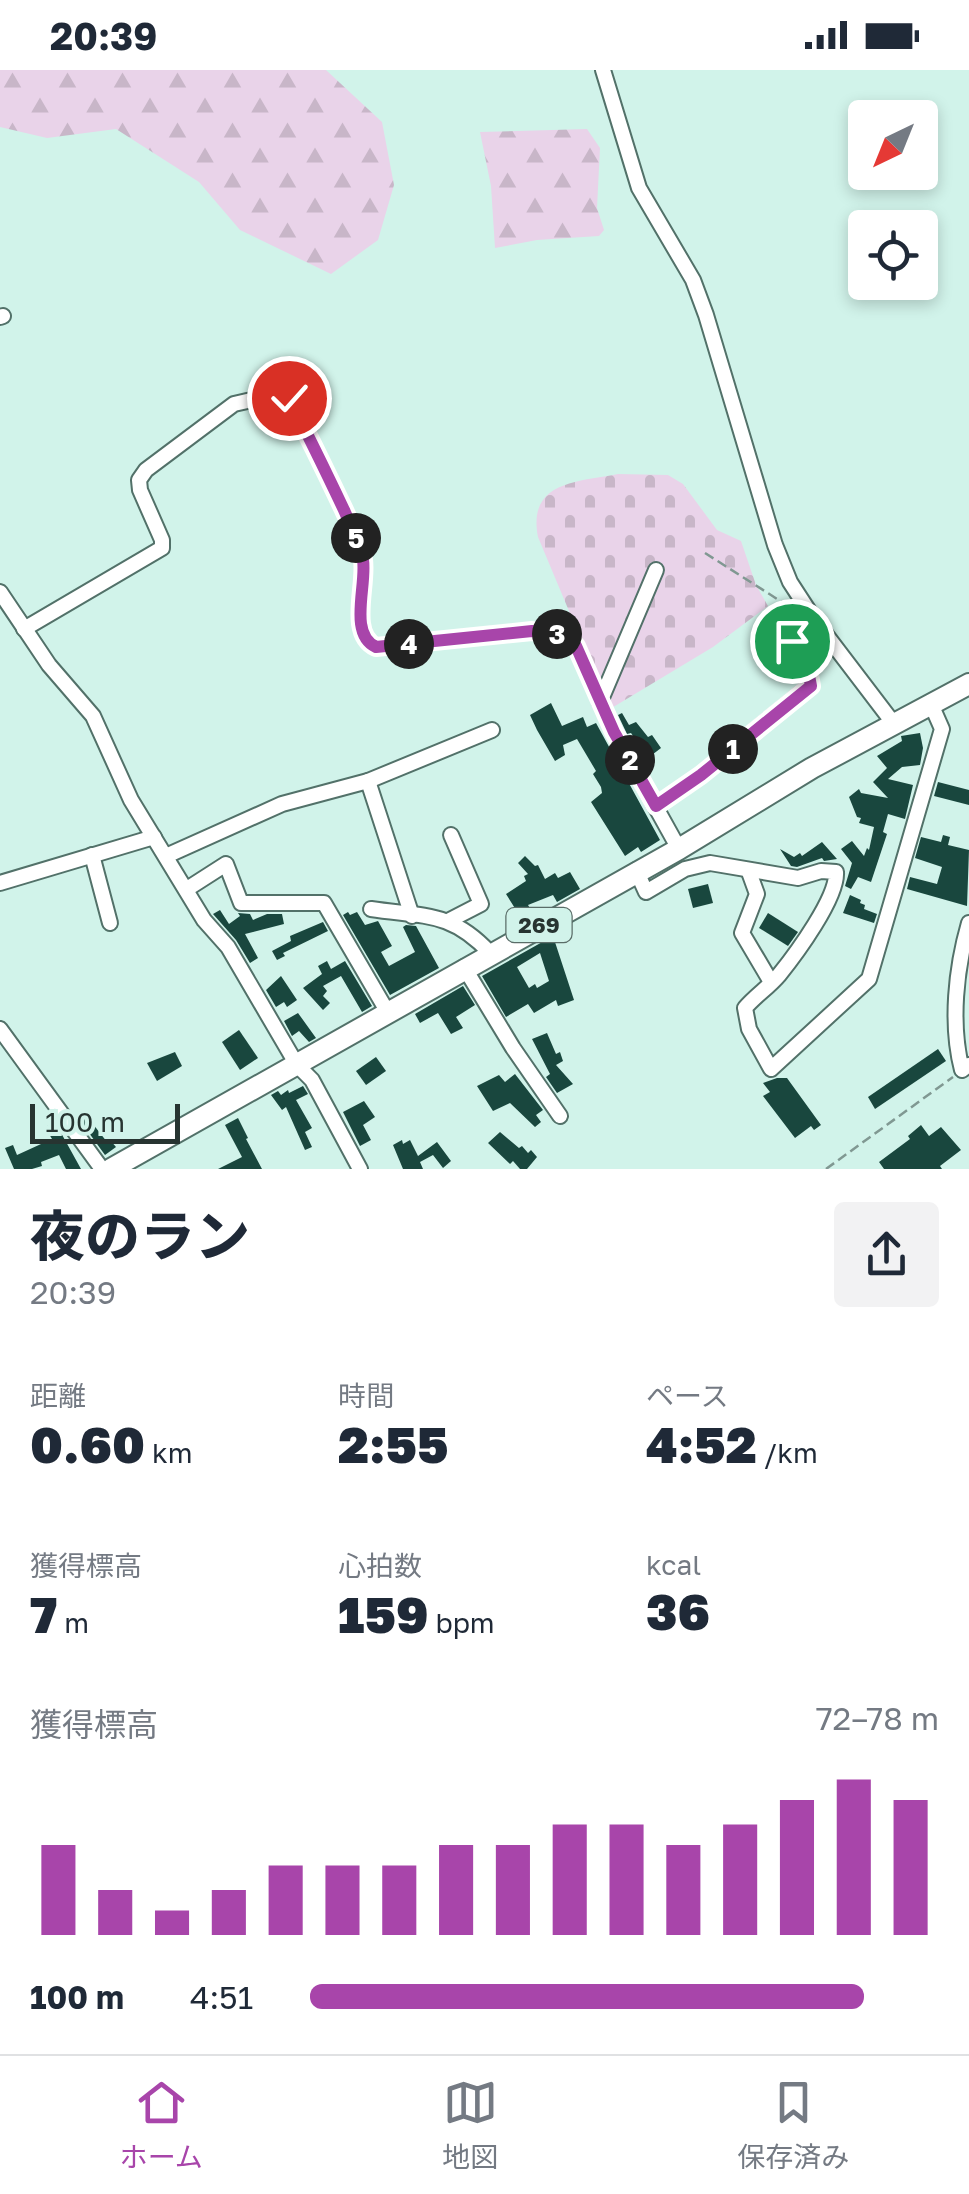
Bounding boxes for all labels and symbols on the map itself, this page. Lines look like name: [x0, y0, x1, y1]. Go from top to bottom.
north arrow: [848, 100, 938, 190]
pin: [247, 356, 332, 441]
pin: 5: [331, 513, 381, 563]
pin: [750, 599, 835, 684]
pin: 3: [532, 609, 582, 659]
pin: 4: [384, 619, 434, 669]
pin: 1: [708, 724, 758, 774]
pin: 2: [605, 735, 655, 785]
road number: 269: [506, 908, 572, 942]
scale bar: [30, 1099, 180, 1144]

